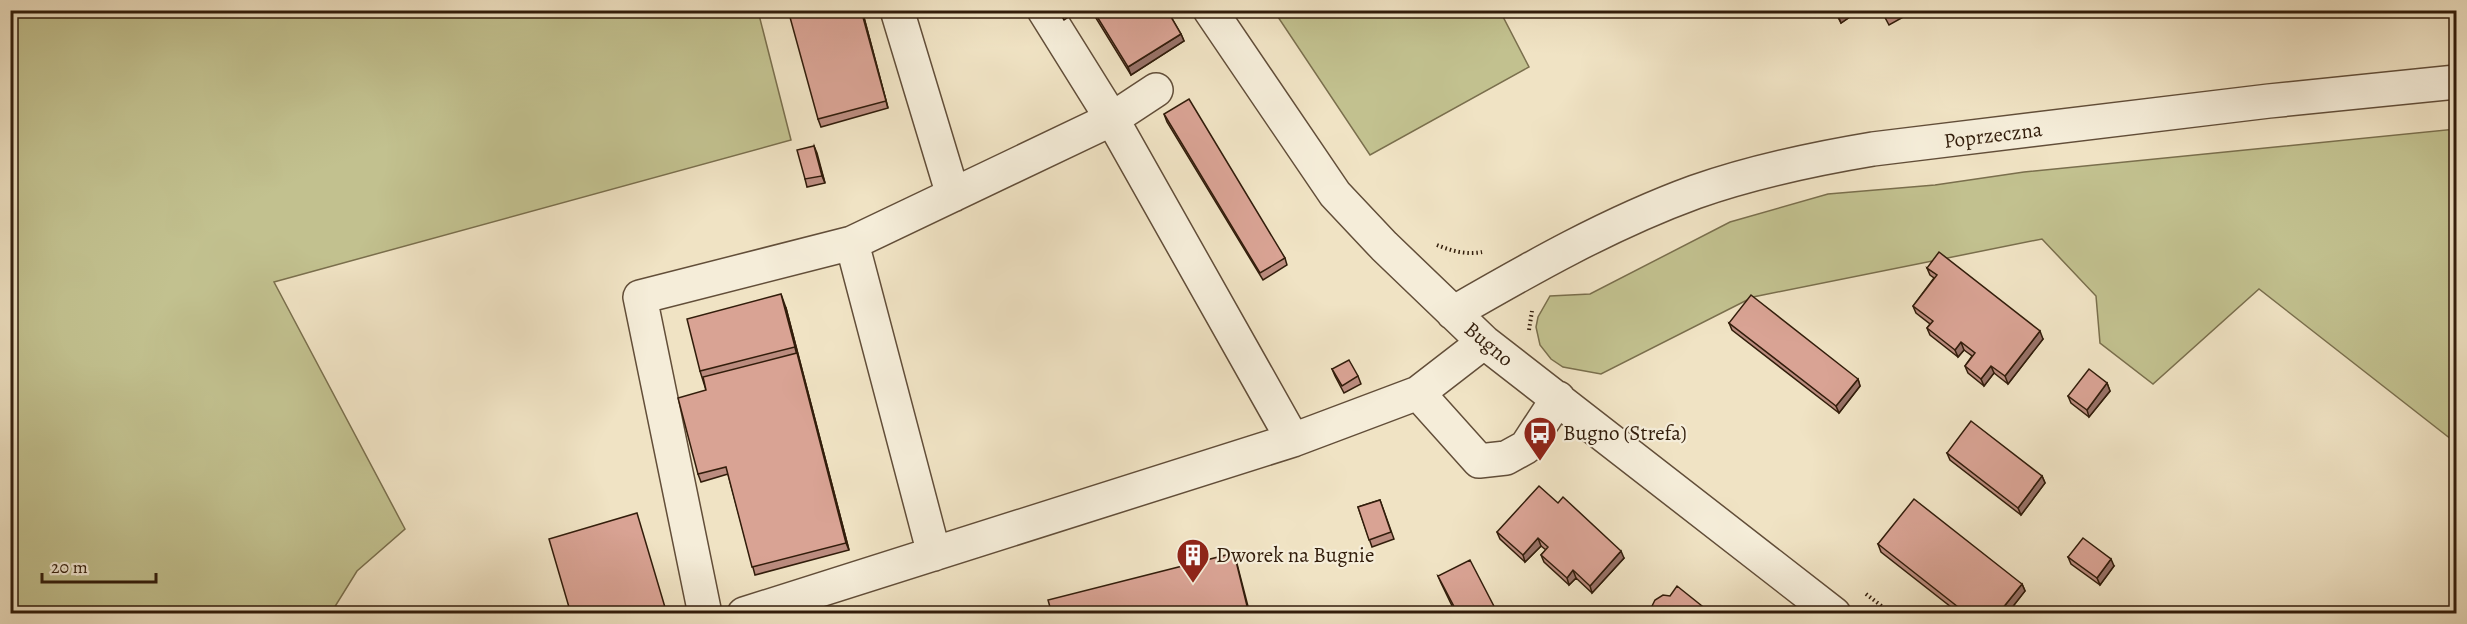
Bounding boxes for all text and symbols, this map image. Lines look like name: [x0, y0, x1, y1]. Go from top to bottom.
street label: Poprzeczna: [1942, 115, 2044, 155]
street label: Bugno: [1458, 315, 1520, 373]
bus stop icon: Bugno (Strefa): [1522, 415, 1558, 462]
place label: Bugno (Strefa): [1563, 419, 1687, 447]
building icon: Dworek na Bugnie: [1175, 537, 1211, 584]
place label: Dworek na Bugnie: [1216, 541, 1374, 569]
scale bar: [42, 546, 156, 584]
text: 20 m: [51, 555, 88, 579]

